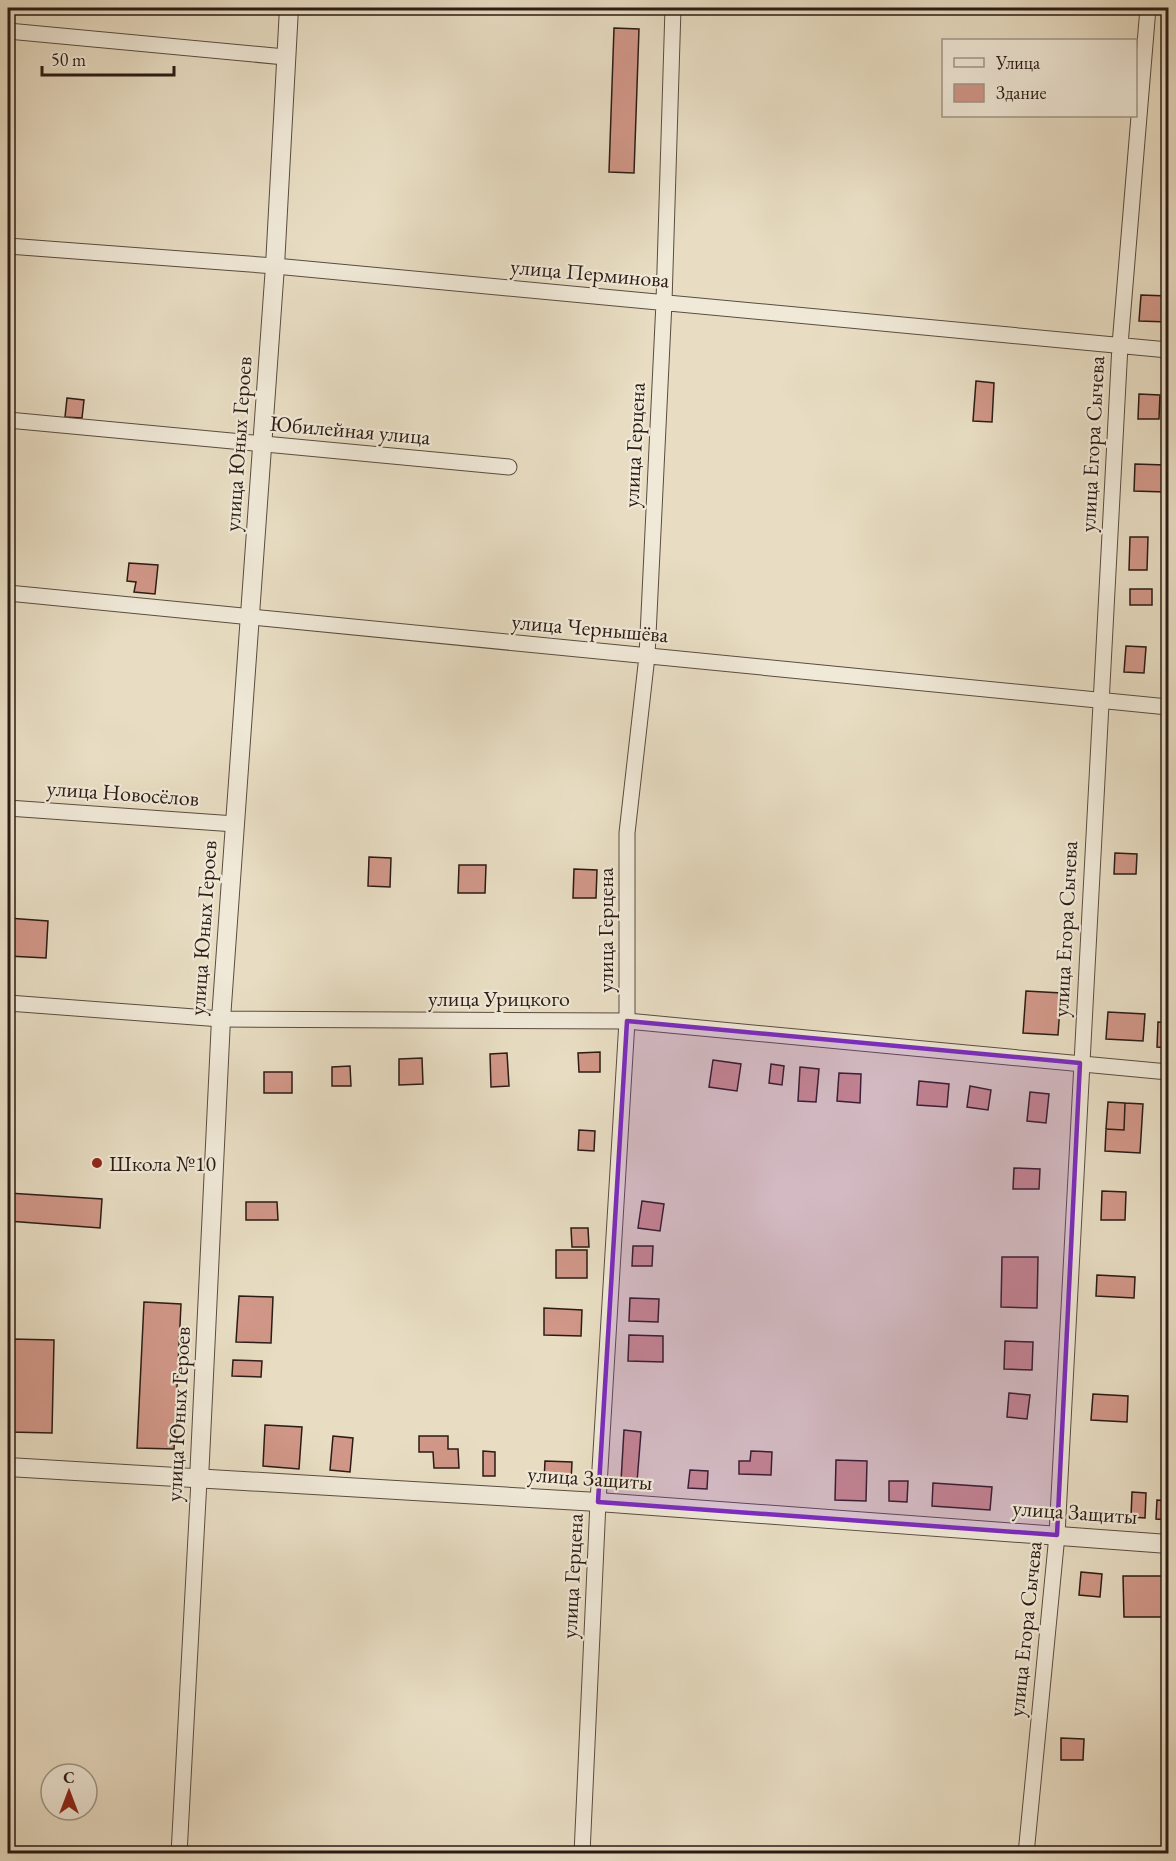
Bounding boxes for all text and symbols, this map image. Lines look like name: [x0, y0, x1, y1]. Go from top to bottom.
scale bar: [42, 39, 174, 77]
legend: [942, 39, 1137, 117]
text: 50 m: [51, 48, 86, 71]
text: Улица: [995, 51, 1041, 74]
text: Здание: [996, 81, 1046, 104]
street label: улица Перминова: [509, 252, 671, 294]
street label: улица Егора Сычева: [1073, 355, 1111, 533]
street label: улица Юных Героев: [217, 356, 259, 532]
street label: улица Герцена: [616, 381, 652, 508]
street label: Юбилейная улица: [268, 409, 432, 451]
street label: улица Чернышёва: [510, 607, 670, 649]
street label: улица Новосёлов: [46, 773, 200, 813]
street label: улица Юных Героев: [182, 840, 224, 1016]
street label: улица Егора Сычева: [1046, 840, 1084, 1018]
street label: улица Герцена: [591, 867, 620, 993]
street label: улица Урицкого: [428, 984, 570, 1013]
place label: Школа №10: [109, 1149, 217, 1178]
marker: Школа №10: [90, 1156, 104, 1170]
street label: улица Юных Героев: [159, 1326, 197, 1502]
street label: улица Защиты: [527, 1459, 653, 1497]
street label: улица Защиты: [1012, 1493, 1138, 1531]
street label: улица Герцена: [554, 1512, 590, 1639]
street label: улица Егора Сычева: [1001, 1539, 1049, 1718]
north arrow: [39, 1762, 99, 1822]
text: С: [63, 1767, 75, 1788]

